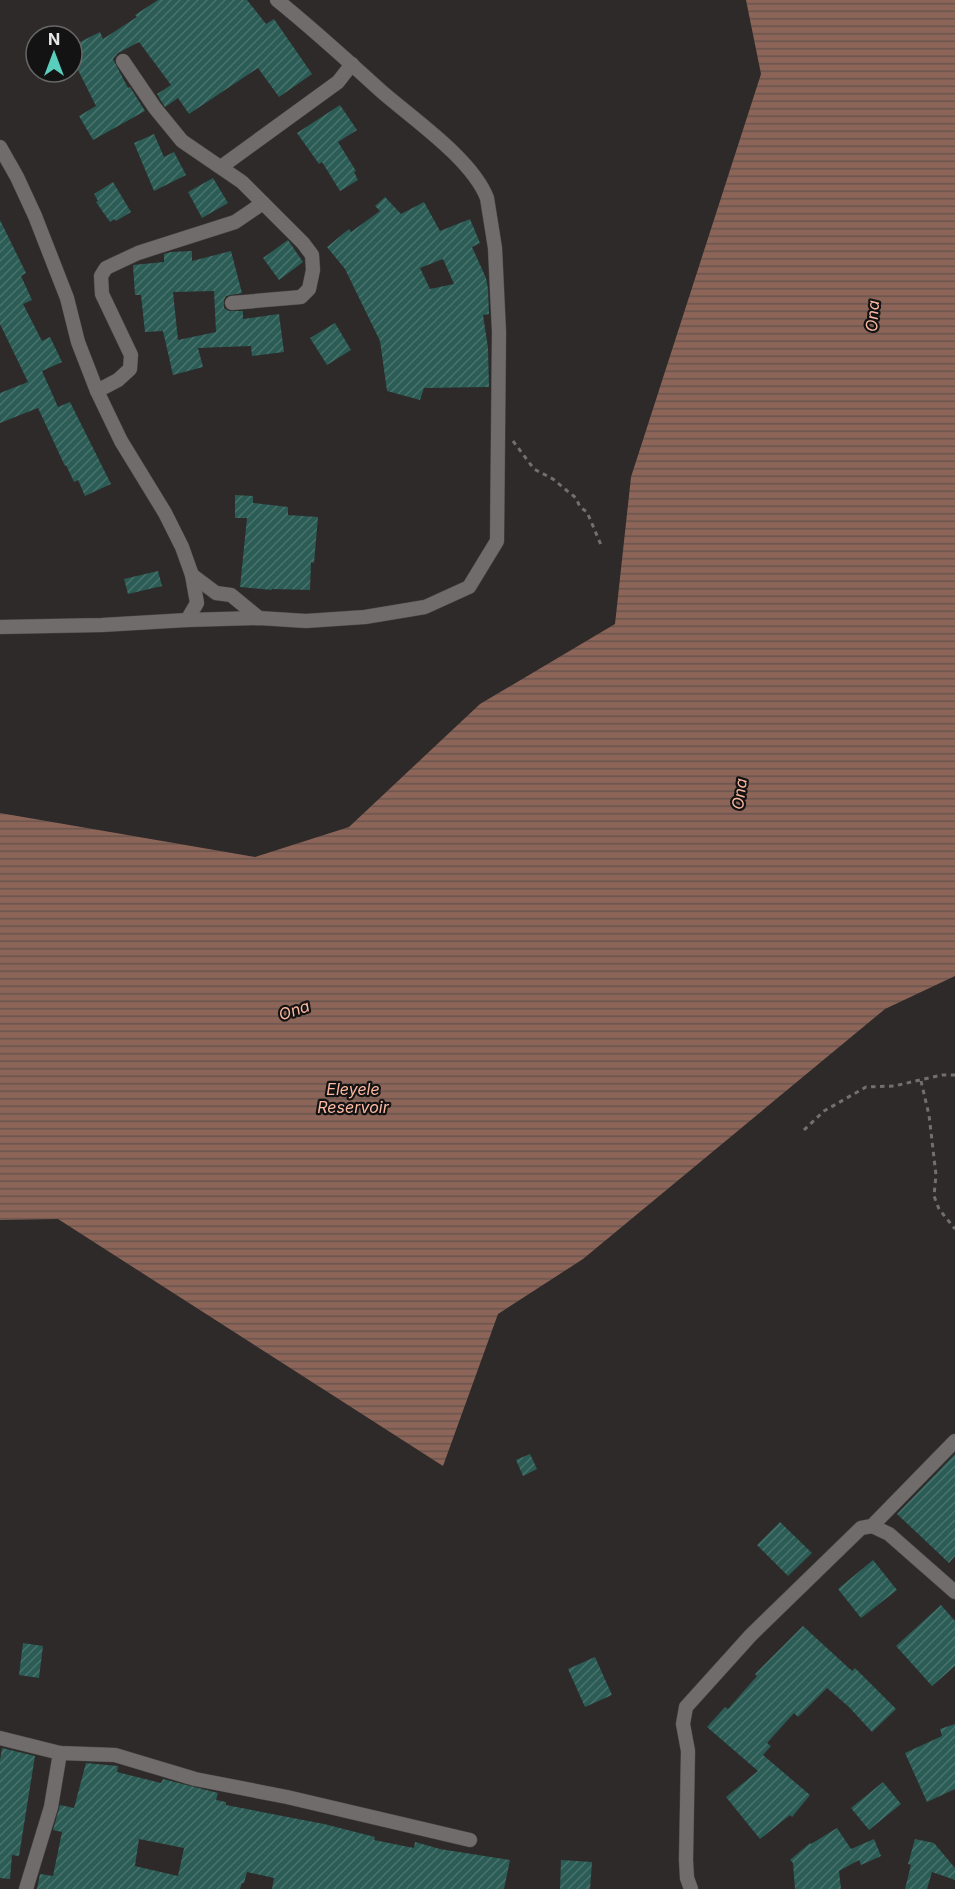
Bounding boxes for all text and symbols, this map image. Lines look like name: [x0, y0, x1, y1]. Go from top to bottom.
north arrow: [24, 24, 84, 84]
text: N: [48, 29, 60, 49]
water label: Ona: [861, 299, 883, 332]
water label: Ona: [727, 777, 751, 811]
water label: Ona: [276, 995, 312, 1025]
water label: Eleyele Reservoir: [317, 1079, 390, 1117]

